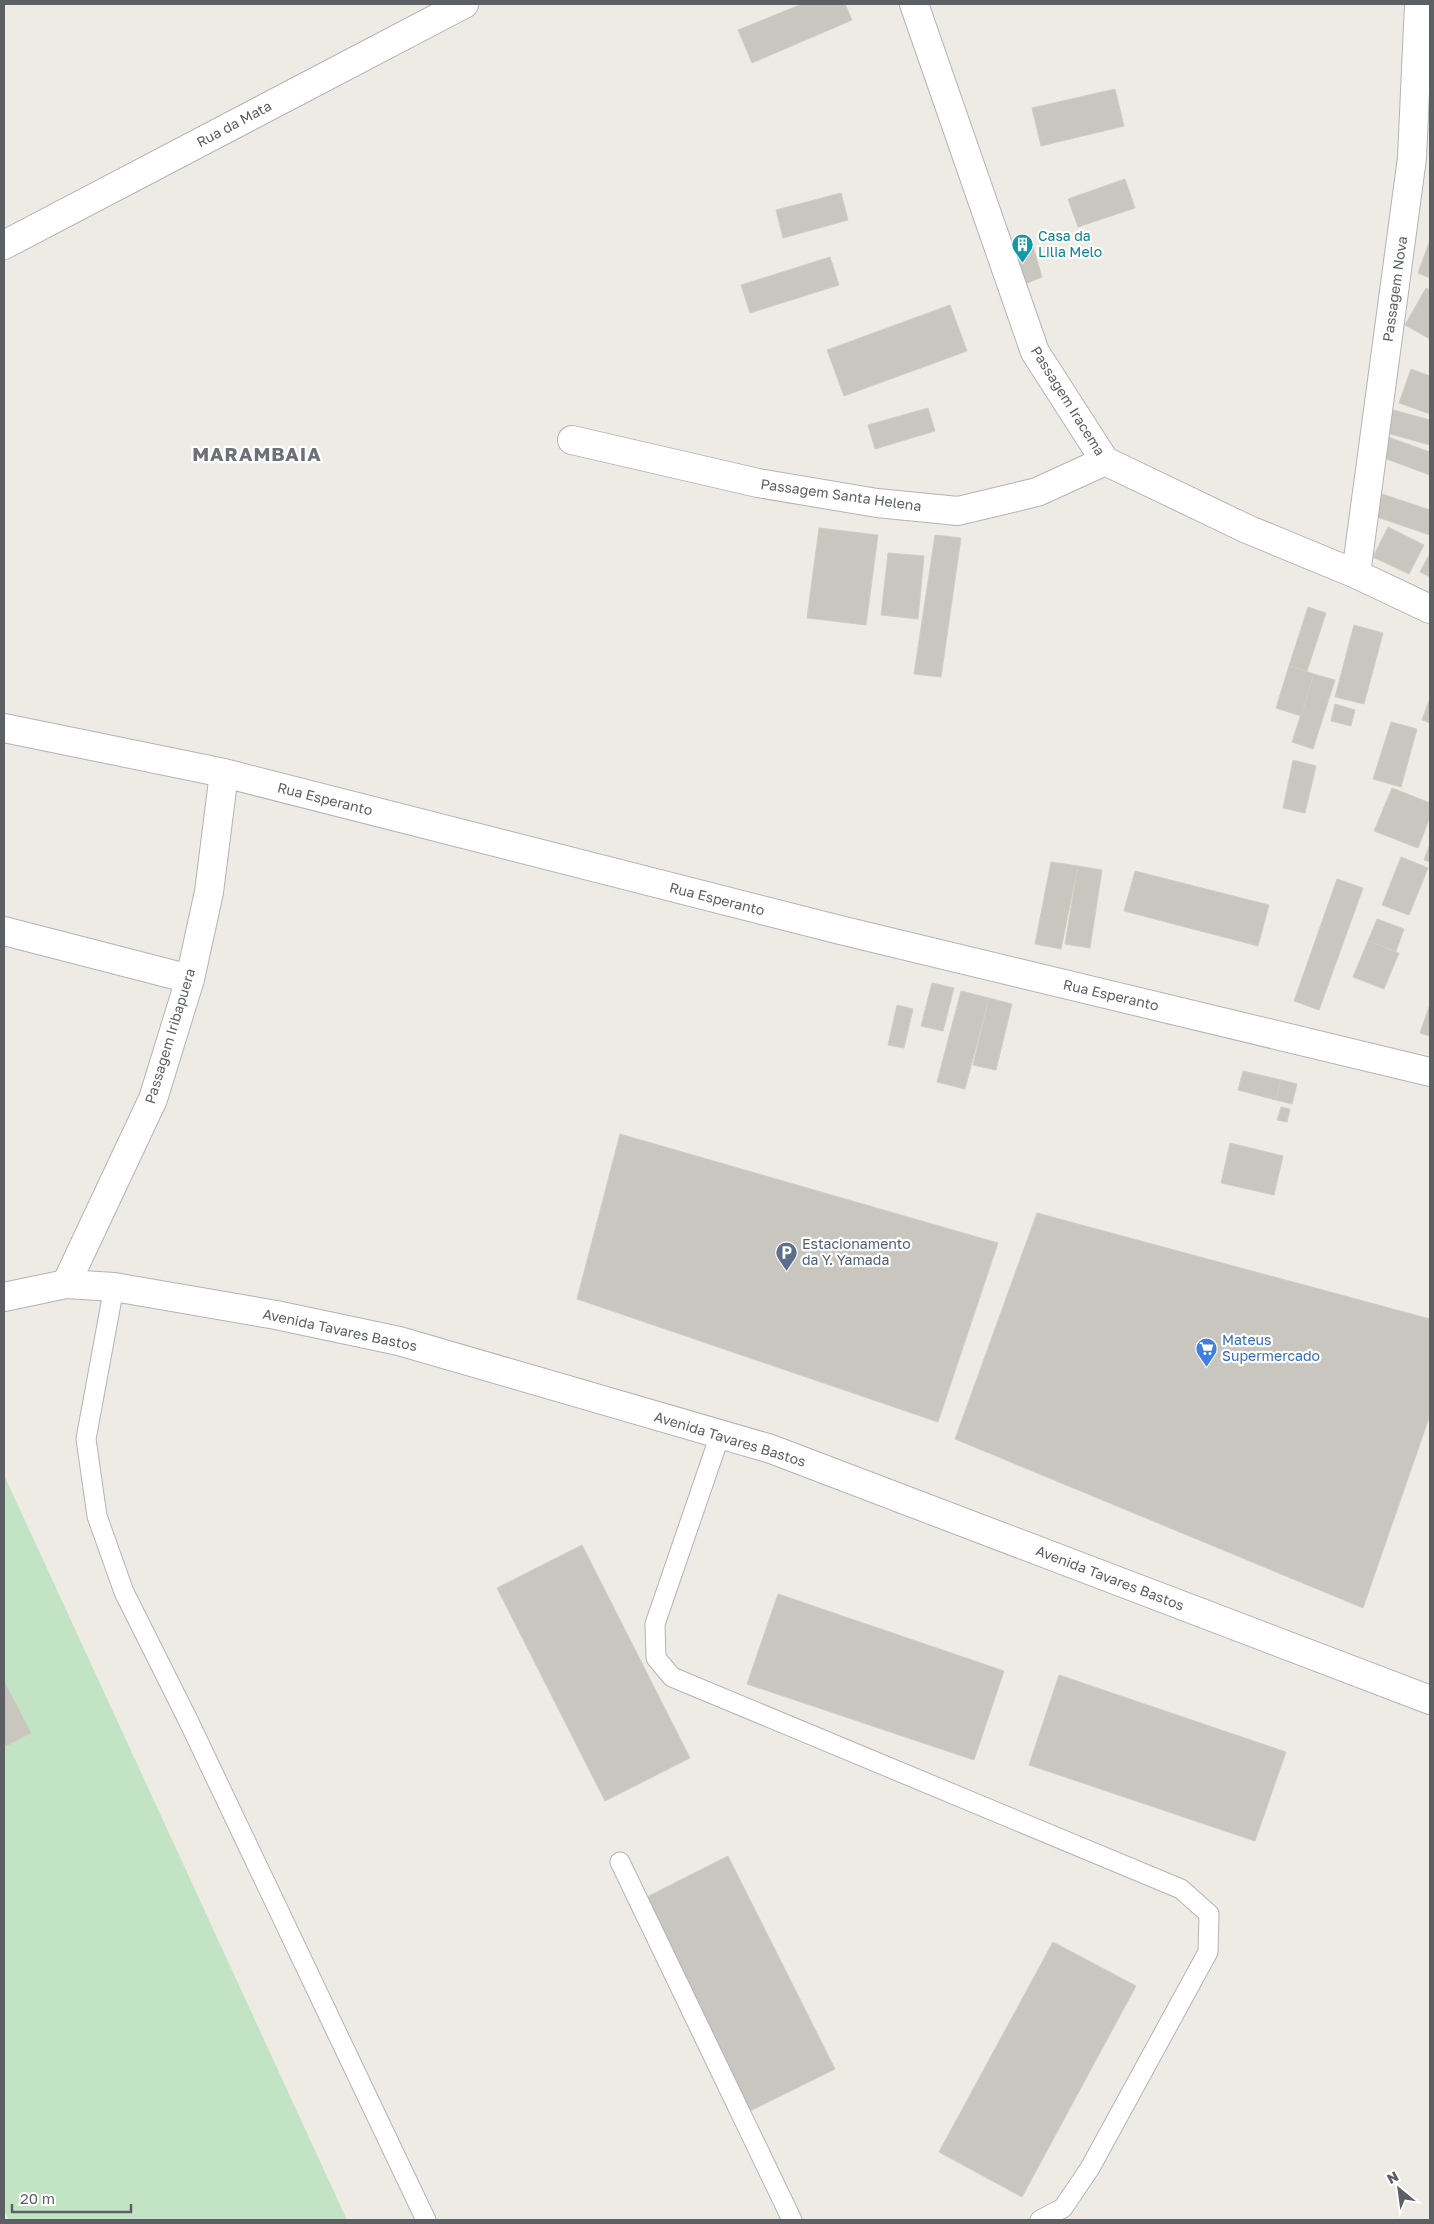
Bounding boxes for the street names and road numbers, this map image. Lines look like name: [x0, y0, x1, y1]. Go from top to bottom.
street label: Rua da Mata: [193, 97, 274, 150]
street label: Passagem Nova: [1379, 235, 1410, 343]
street label: Passagem Iracema: [1028, 343, 1109, 459]
street label: Passagem Santa Helena: [759, 475, 923, 514]
street label: Rua Esperanto: [276, 778, 374, 819]
street label: Rua Esperanto: [668, 878, 766, 919]
street label: Passagem Iribapuera: [141, 966, 198, 1106]
street label: Rua Esperanto: [1062, 975, 1161, 1014]
street label: Avenida Tavares Bastos: [261, 1305, 419, 1354]
street label: Avenida Tavares Bastos: [652, 1407, 808, 1470]
street label: Avenida Tavares Bastos: [1034, 1541, 1187, 1614]

